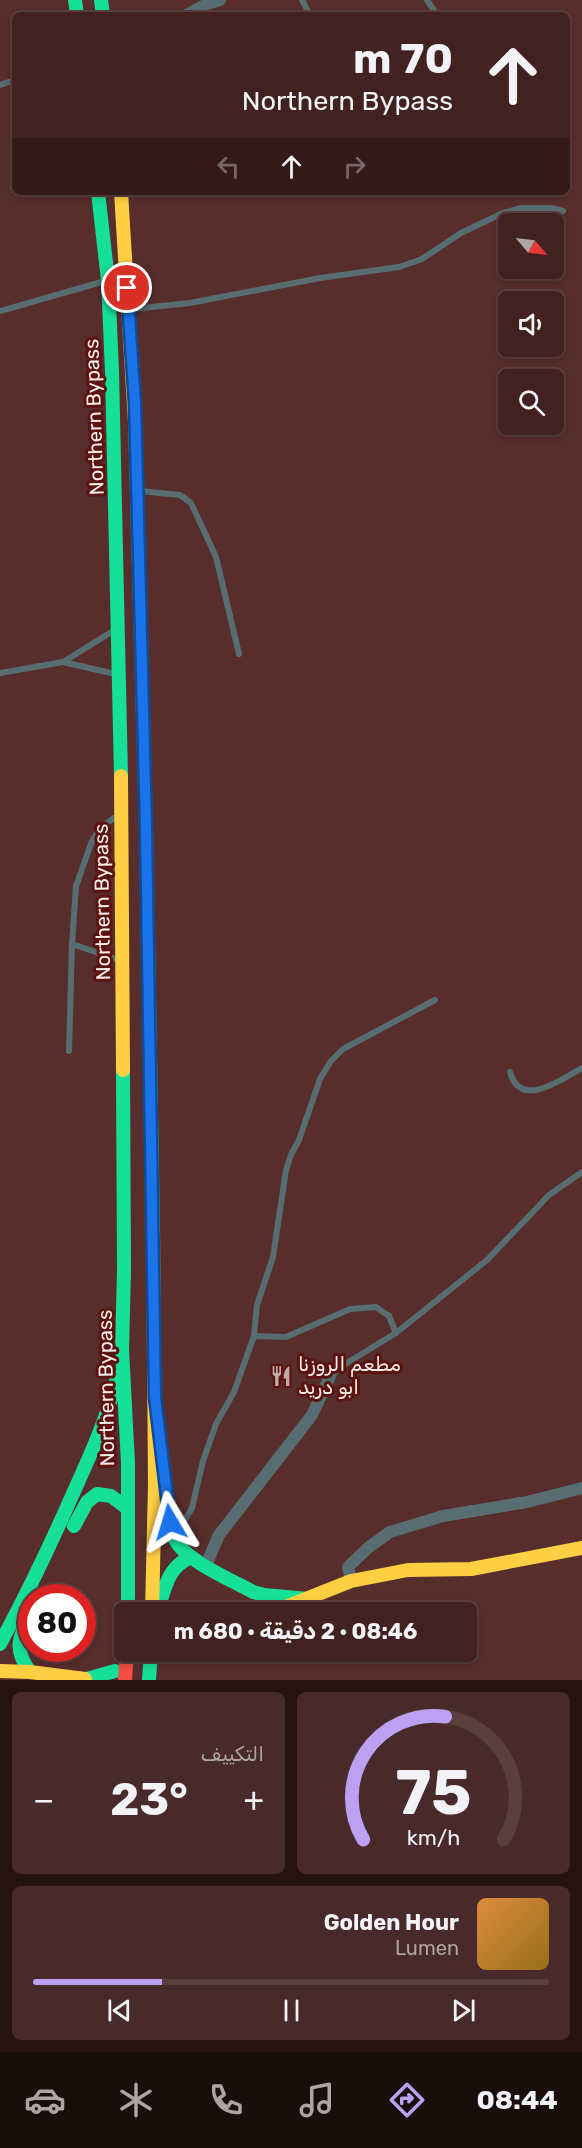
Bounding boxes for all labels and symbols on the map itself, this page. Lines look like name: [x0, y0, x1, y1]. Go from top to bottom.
north arrow: [498, 213, 564, 279]
pin: [101, 262, 152, 313]
street label: Northern Bypass: [79, 338, 109, 496]
street label: Northern Bypass: [89, 824, 115, 980]
street label: Northern Bypass: [93, 1310, 119, 1466]
place label: مطعم الروزنا ابو دريد: [298, 1352, 401, 1399]
restaurant icon: مطعم الروزنا ابو دريد: [269, 1364, 293, 1388]
position arrow: [138, 1490, 202, 1554]
speed limit sign: 80: [18, 1584, 96, 1662]

